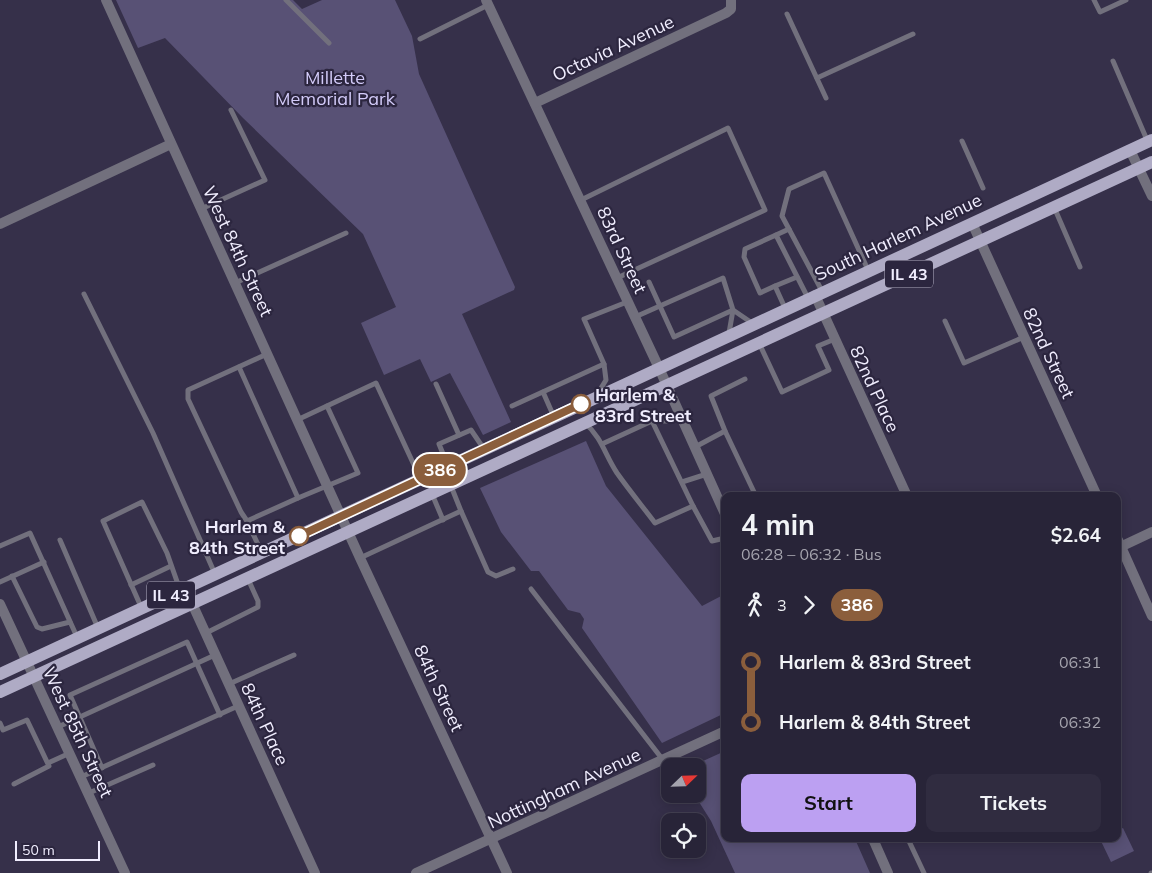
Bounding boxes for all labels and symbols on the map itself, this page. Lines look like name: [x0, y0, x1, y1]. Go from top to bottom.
street label: Octavia Avenue: [548, 10, 678, 86]
park label: Millette Memorial Park: [275, 66, 396, 110]
street label: West 84th Street: [198, 182, 278, 320]
street label: South Harlem Avenue: [811, 188, 985, 286]
street label: 83rd Street: [592, 203, 652, 297]
road number: IL 43: [885, 260, 933, 288]
street label: 82nd Street: [1018, 304, 1080, 402]
street label: 82nd Place: [845, 342, 905, 436]
place label: Harlem & 83rd Street: [595, 383, 692, 427]
marker: Harlem & 83rd Street: [571, 394, 591, 414]
line badge: 386: [411, 454, 469, 486]
place label: Harlem & 84th Street: [189, 515, 286, 559]
marker: Harlem & 84th Street: [289, 526, 309, 546]
road number: IL 43: [147, 582, 195, 608]
street label: 84th Street: [409, 641, 469, 735]
street label: West 85th Street: [38, 663, 118, 801]
street label: 84th Place: [236, 679, 294, 769]
street label: Nottingham Avenue: [484, 742, 644, 834]
north arrow: [661, 758, 706, 802]
scale bar: [15, 838, 100, 861]

